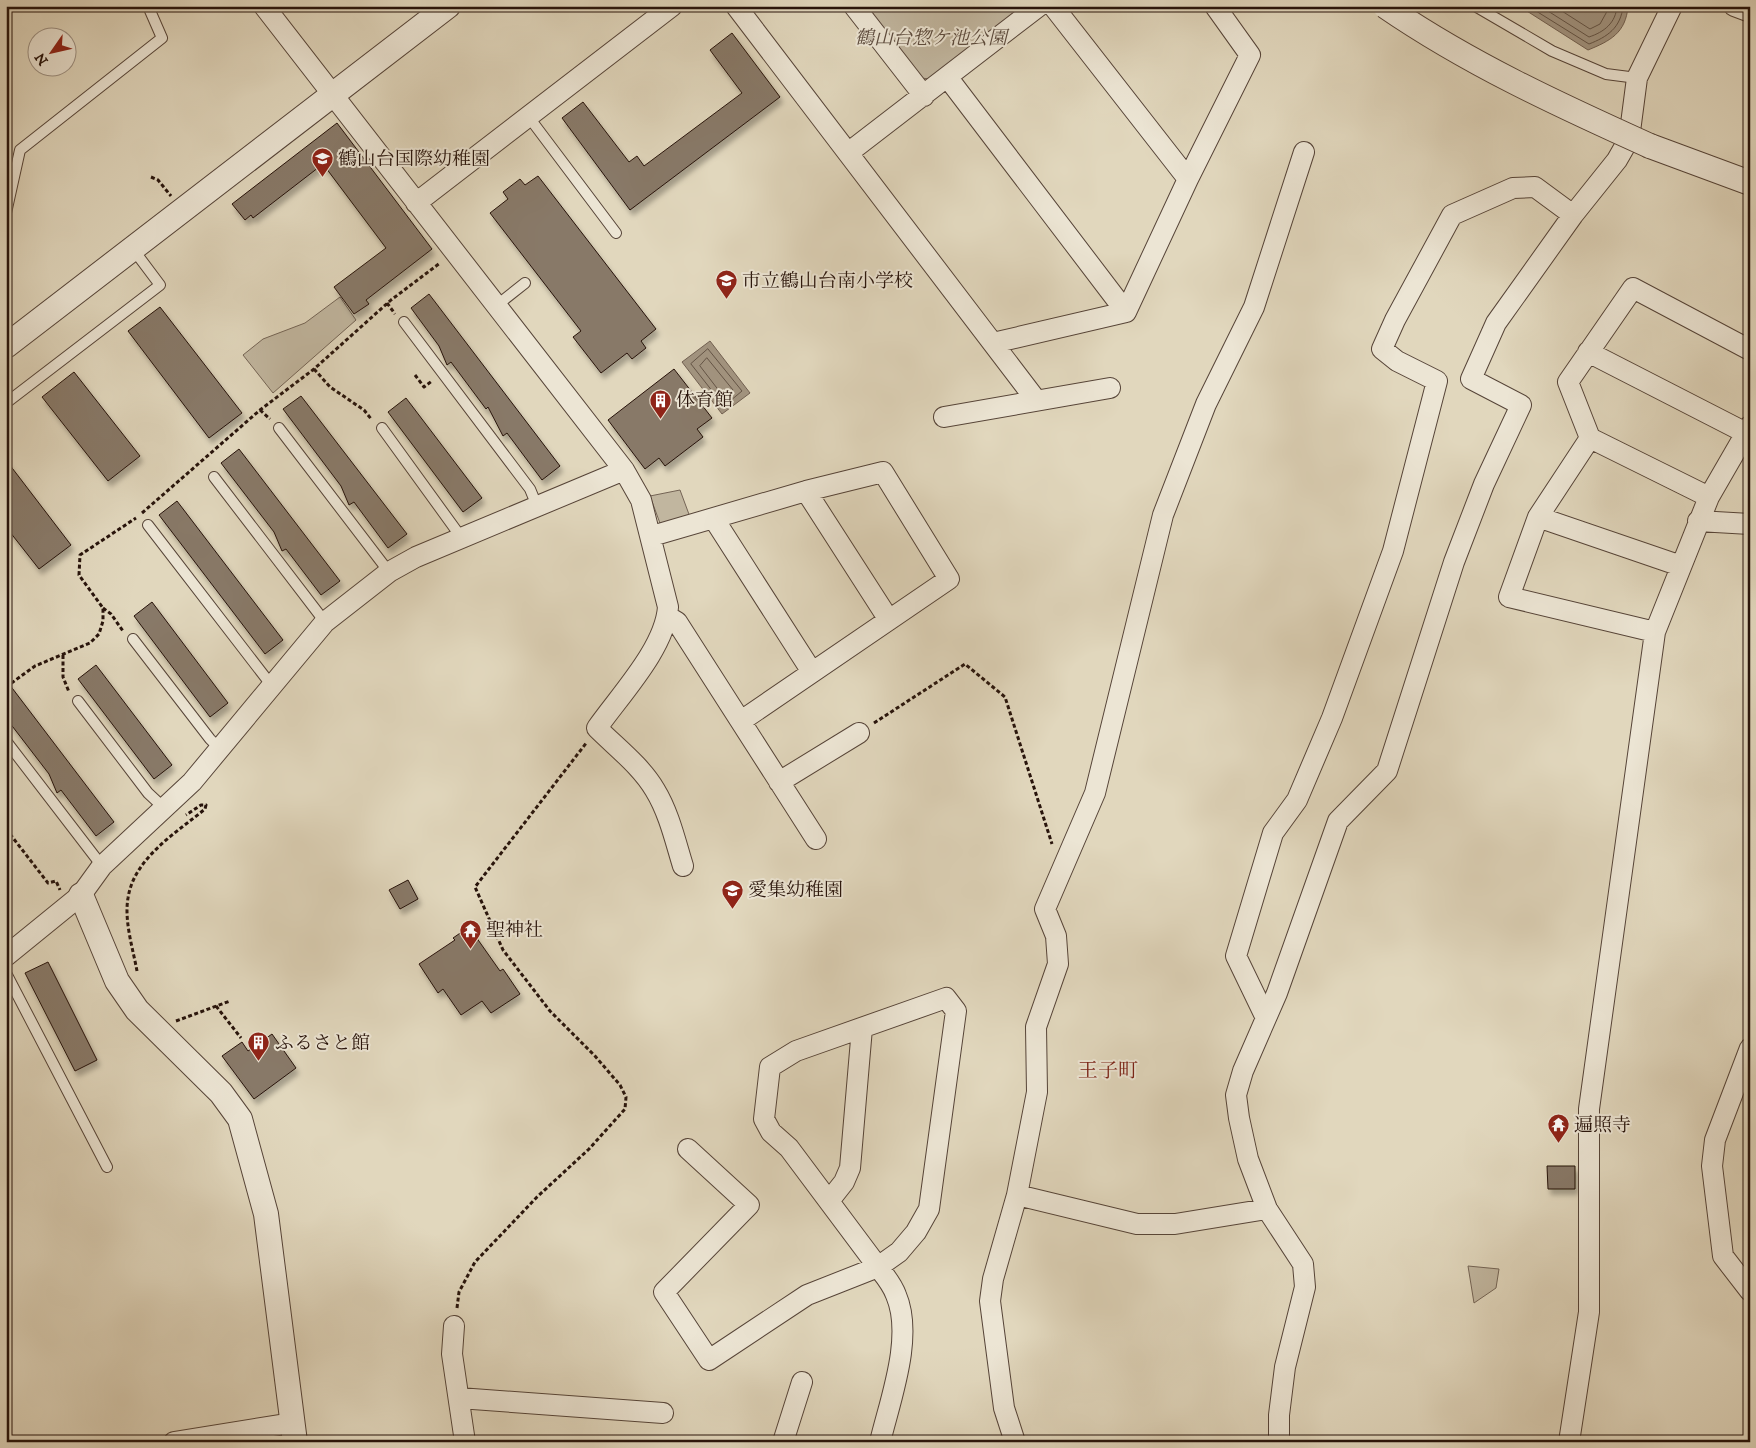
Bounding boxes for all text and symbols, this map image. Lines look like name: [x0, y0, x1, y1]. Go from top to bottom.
park label: 鶴山台惣ケ池公園: [855, 27, 1010, 50]
north arrow: [28, 28, 78, 78]
text: N: [31, 48, 53, 69]
school or university icon: 鶴山台国際幼稚園: [310, 147, 334, 178]
place label: 鶴山台国際幼稚園: [338, 148, 490, 171]
school or university icon: 市立鶴山台南小学校: [714, 269, 738, 300]
place label: 市立鶴山台南小学校: [742, 270, 913, 293]
building icon: 体育館: [648, 388, 672, 419]
place label: 体育館: [676, 389, 733, 412]
school or university icon: 愛集幼稚園: [720, 878, 744, 909]
place label: 愛集幼稚園: [748, 879, 843, 902]
temple icon: 聖神社: [458, 918, 482, 949]
place label: 聖神社: [486, 919, 543, 942]
building icon: ふるさと館: [247, 1031, 271, 1062]
place label: ふるさと館: [275, 1032, 370, 1055]
district label: 王子町: [1078, 1059, 1138, 1084]
temple icon: 遍照寺: [1546, 1113, 1570, 1144]
place label: 遍照寺: [1574, 1114, 1631, 1137]

